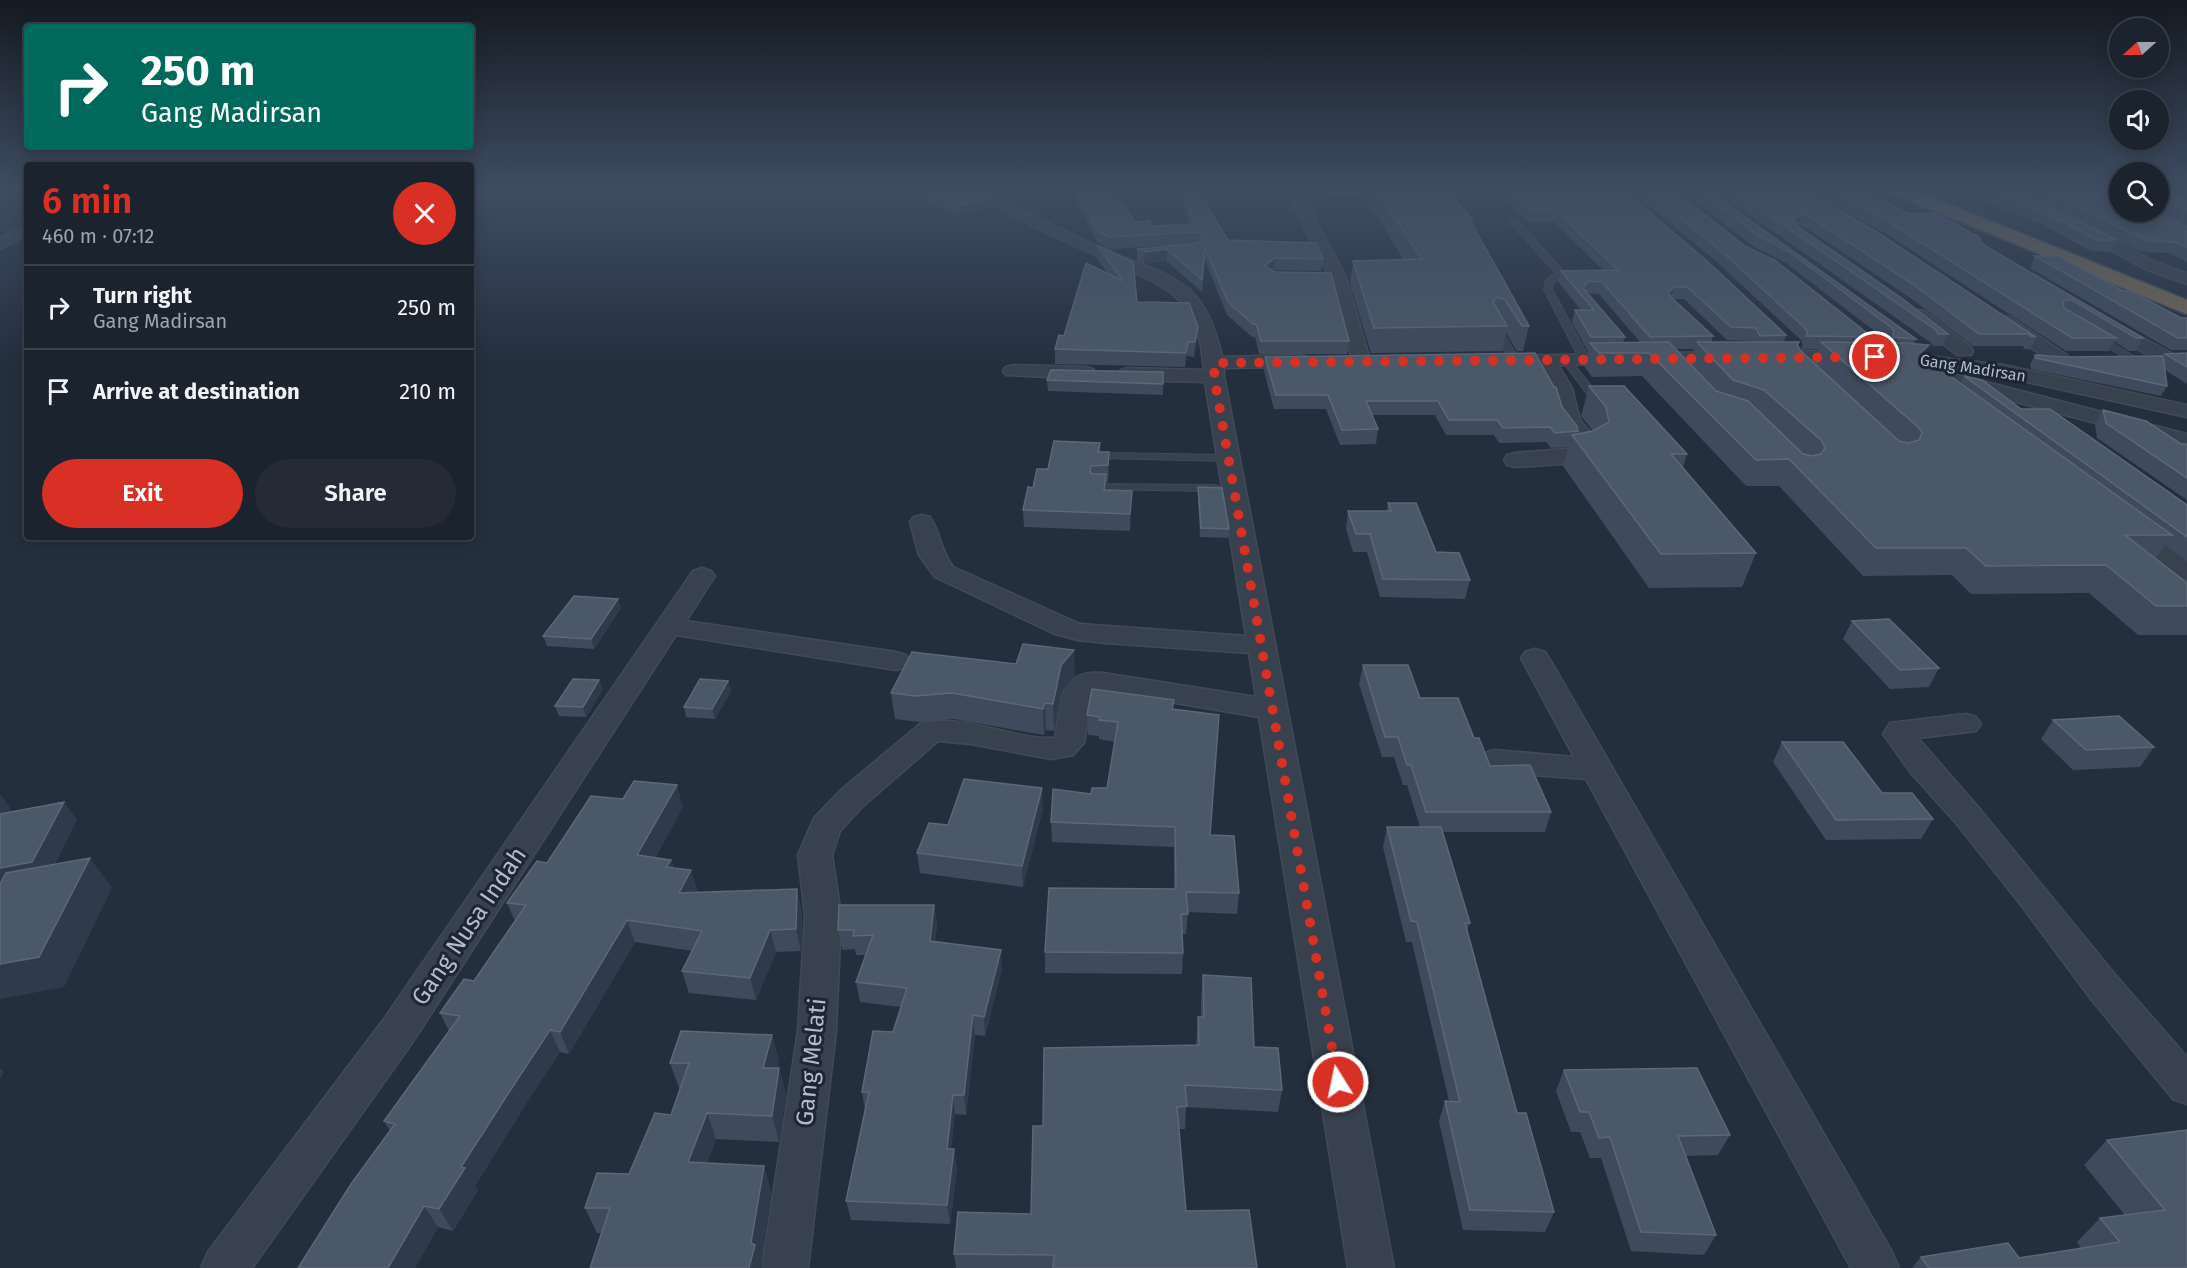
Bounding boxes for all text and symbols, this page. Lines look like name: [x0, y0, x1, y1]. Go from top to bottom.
north arrow: [2109, 18, 2169, 78]
map controls: [2109, 18, 2169, 222]
text: 250 m: [141, 46, 255, 96]
icon: right: [42, 48, 120, 126]
button: sound: [2109, 90, 2169, 150]
text: Gang Madirsan: [141, 97, 322, 129]
button: search: [2109, 162, 2169, 222]
text: 6 min: [42, 179, 132, 223]
button: close: [393, 182, 456, 245]
text: 460 m · 07:12: [42, 224, 155, 248]
text: Turn right: [93, 282, 192, 309]
icon: right: [42, 291, 75, 324]
text: 250 m: [397, 294, 456, 321]
text: Gang Madirsan: [93, 309, 227, 333]
pin: [1849, 331, 1900, 382]
icon: arrive: [1858, 340, 1891, 373]
street label: Gang Madirsan: [1919, 350, 2027, 386]
icon: arrive: [42, 375, 75, 408]
text: Arrive at destination: [93, 378, 300, 405]
text: 210 m: [399, 378, 456, 405]
button: Exit: [42, 459, 243, 528]
button: Share: [255, 459, 456, 528]
street label: Gang Nusa Indah: [406, 842, 532, 1010]
street label: Gang Melati: [790, 997, 832, 1127]
position arrow: [1306, 1050, 1370, 1114]

